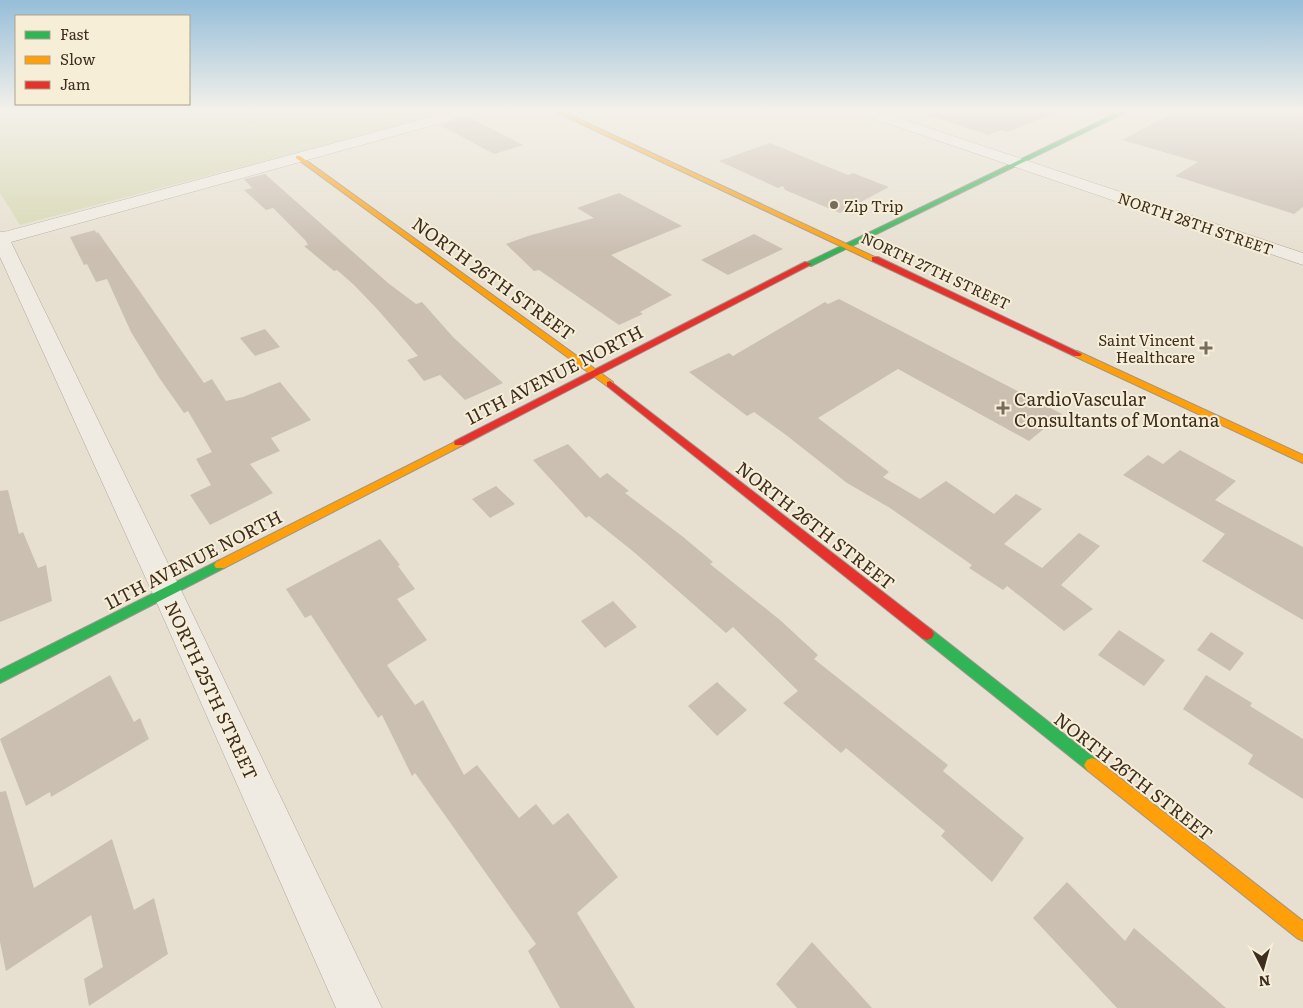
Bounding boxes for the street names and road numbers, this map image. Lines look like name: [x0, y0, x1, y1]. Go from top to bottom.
street label: NORTH 28TH STREET: [1115, 186, 1277, 260]
street label: NORTH 26TH STREET: [407, 210, 581, 346]
street label: NORTH 27TH STREET: [858, 225, 1014, 315]
street label: 11TH AVENUE NORTH: [461, 318, 647, 430]
street label: NORTH 26TH STREET: [731, 454, 901, 596]
street label: 11TH AVENUE NORTH: [100, 503, 286, 615]
street label: NORTH 25TH STREET: [159, 596, 265, 784]
street label: NORTH 26TH STREET: [1049, 705, 1219, 847]

